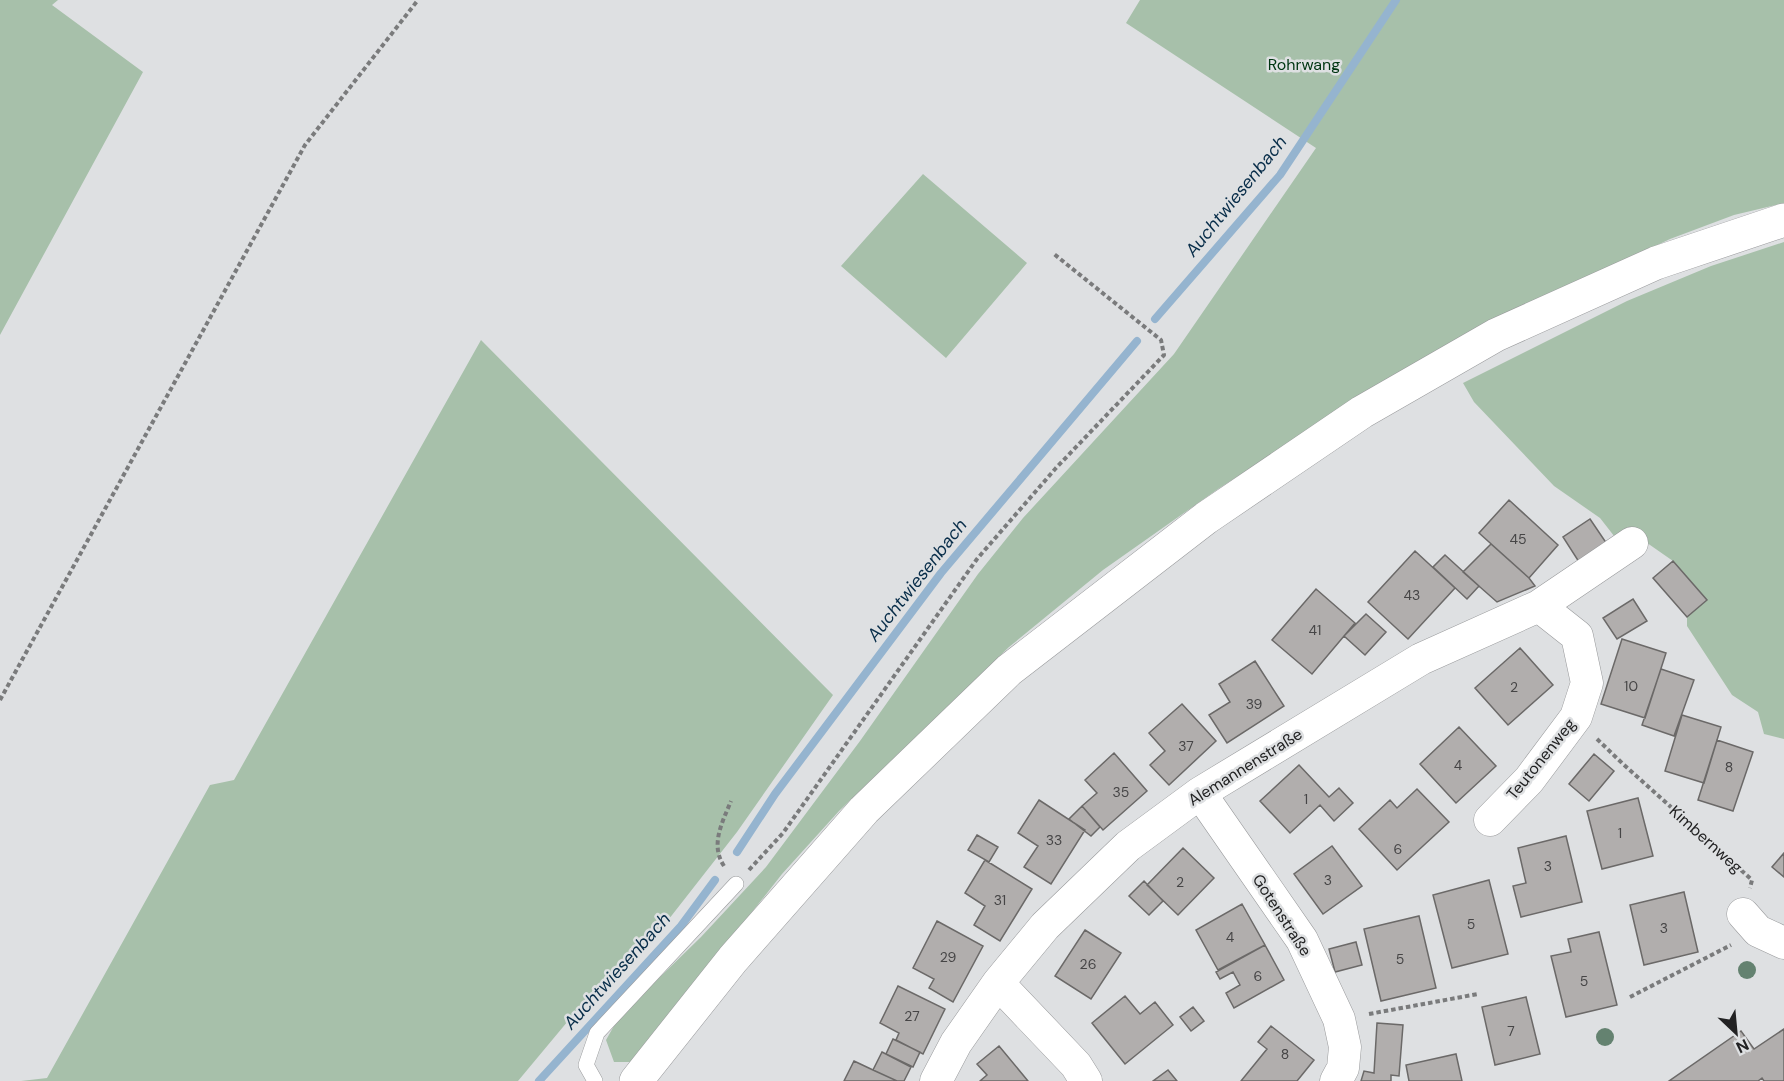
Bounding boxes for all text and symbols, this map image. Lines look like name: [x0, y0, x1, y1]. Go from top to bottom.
park label: Rohrwang: [1268, 54, 1340, 75]
water label: Auchtwiesenbach: [1179, 131, 1292, 262]
water label: Auchtwiesenbach: [861, 514, 972, 647]
house number: 45: [1509, 530, 1527, 548]
house number: 43: [1404, 586, 1420, 604]
house number: 41: [1309, 621, 1321, 639]
house number: 10: [1624, 677, 1638, 695]
house number: 2: [1510, 678, 1518, 696]
house number: 39: [1246, 695, 1263, 713]
street label: Teutonenweg: [1502, 714, 1580, 804]
street label: Alemannenstraße: [1184, 723, 1306, 811]
house number: 37: [1178, 737, 1194, 755]
house number: 4: [1454, 756, 1463, 774]
house number: 8: [1725, 758, 1733, 776]
house number: 35: [1113, 783, 1129, 801]
house number: 1: [1304, 790, 1308, 808]
street label: Kimbernweg: [1665, 801, 1747, 877]
house number: 1: [1618, 824, 1622, 842]
house number: 33: [1046, 831, 1062, 849]
house number: 6: [1394, 840, 1402, 858]
house number: 3: [1544, 857, 1552, 875]
street label: Gotenstraße: [1248, 870, 1316, 960]
house number: 3: [1324, 871, 1332, 889]
house number: 2: [1176, 873, 1184, 891]
house number: 31: [994, 891, 1006, 909]
water label: Auchtwiesenbach: [558, 908, 676, 1035]
house number: 5: [1467, 915, 1475, 933]
house number: 3: [1660, 919, 1668, 937]
house number: 4: [1226, 928, 1235, 946]
house number: 29: [940, 948, 957, 966]
house number: 5: [1396, 950, 1404, 968]
house number: 26: [1080, 955, 1096, 973]
house number: 6: [1254, 967, 1262, 985]
house number: 5: [1580, 972, 1588, 990]
north arrow: [1706, 1003, 1766, 1063]
house number: 27: [904, 1007, 920, 1025]
house number: 7: [1507, 1022, 1515, 1040]
text: N: [1733, 1034, 1752, 1058]
house number: 8: [1281, 1045, 1289, 1063]

